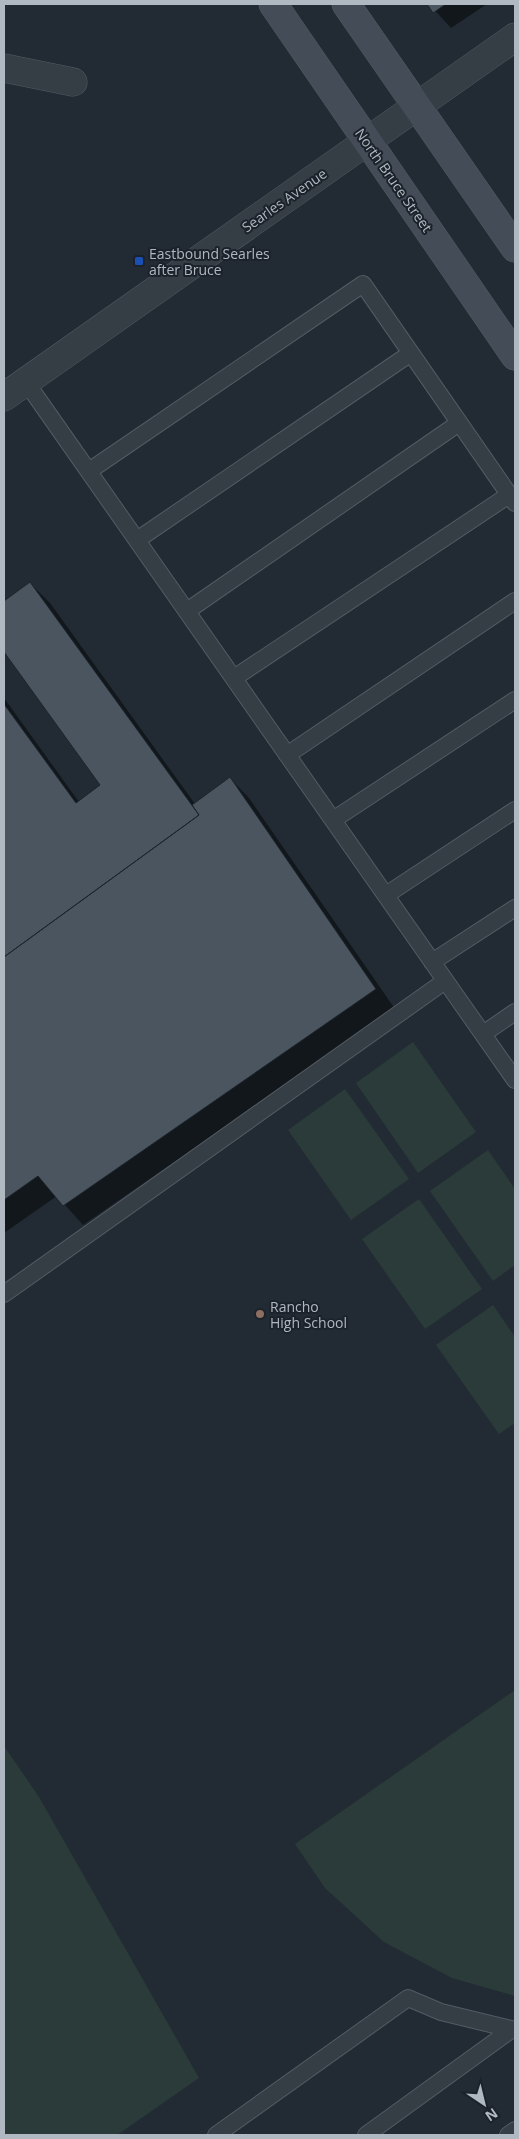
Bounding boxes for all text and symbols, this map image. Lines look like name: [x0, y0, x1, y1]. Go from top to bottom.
street label: North Bruce Street: [351, 124, 437, 236]
street label: Searles Avenue: [238, 164, 330, 236]
place label: Eastbound Searles after Bruce: [149, 244, 270, 279]
marker: Eastbound Searles after Bruce: [133, 255, 145, 267]
place label: Rancho High School: [270, 1297, 347, 1332]
marker: Rancho High School: [254, 1308, 266, 1320]
north arrow: [459, 2079, 509, 2129]
text: N: [482, 2104, 502, 2126]

